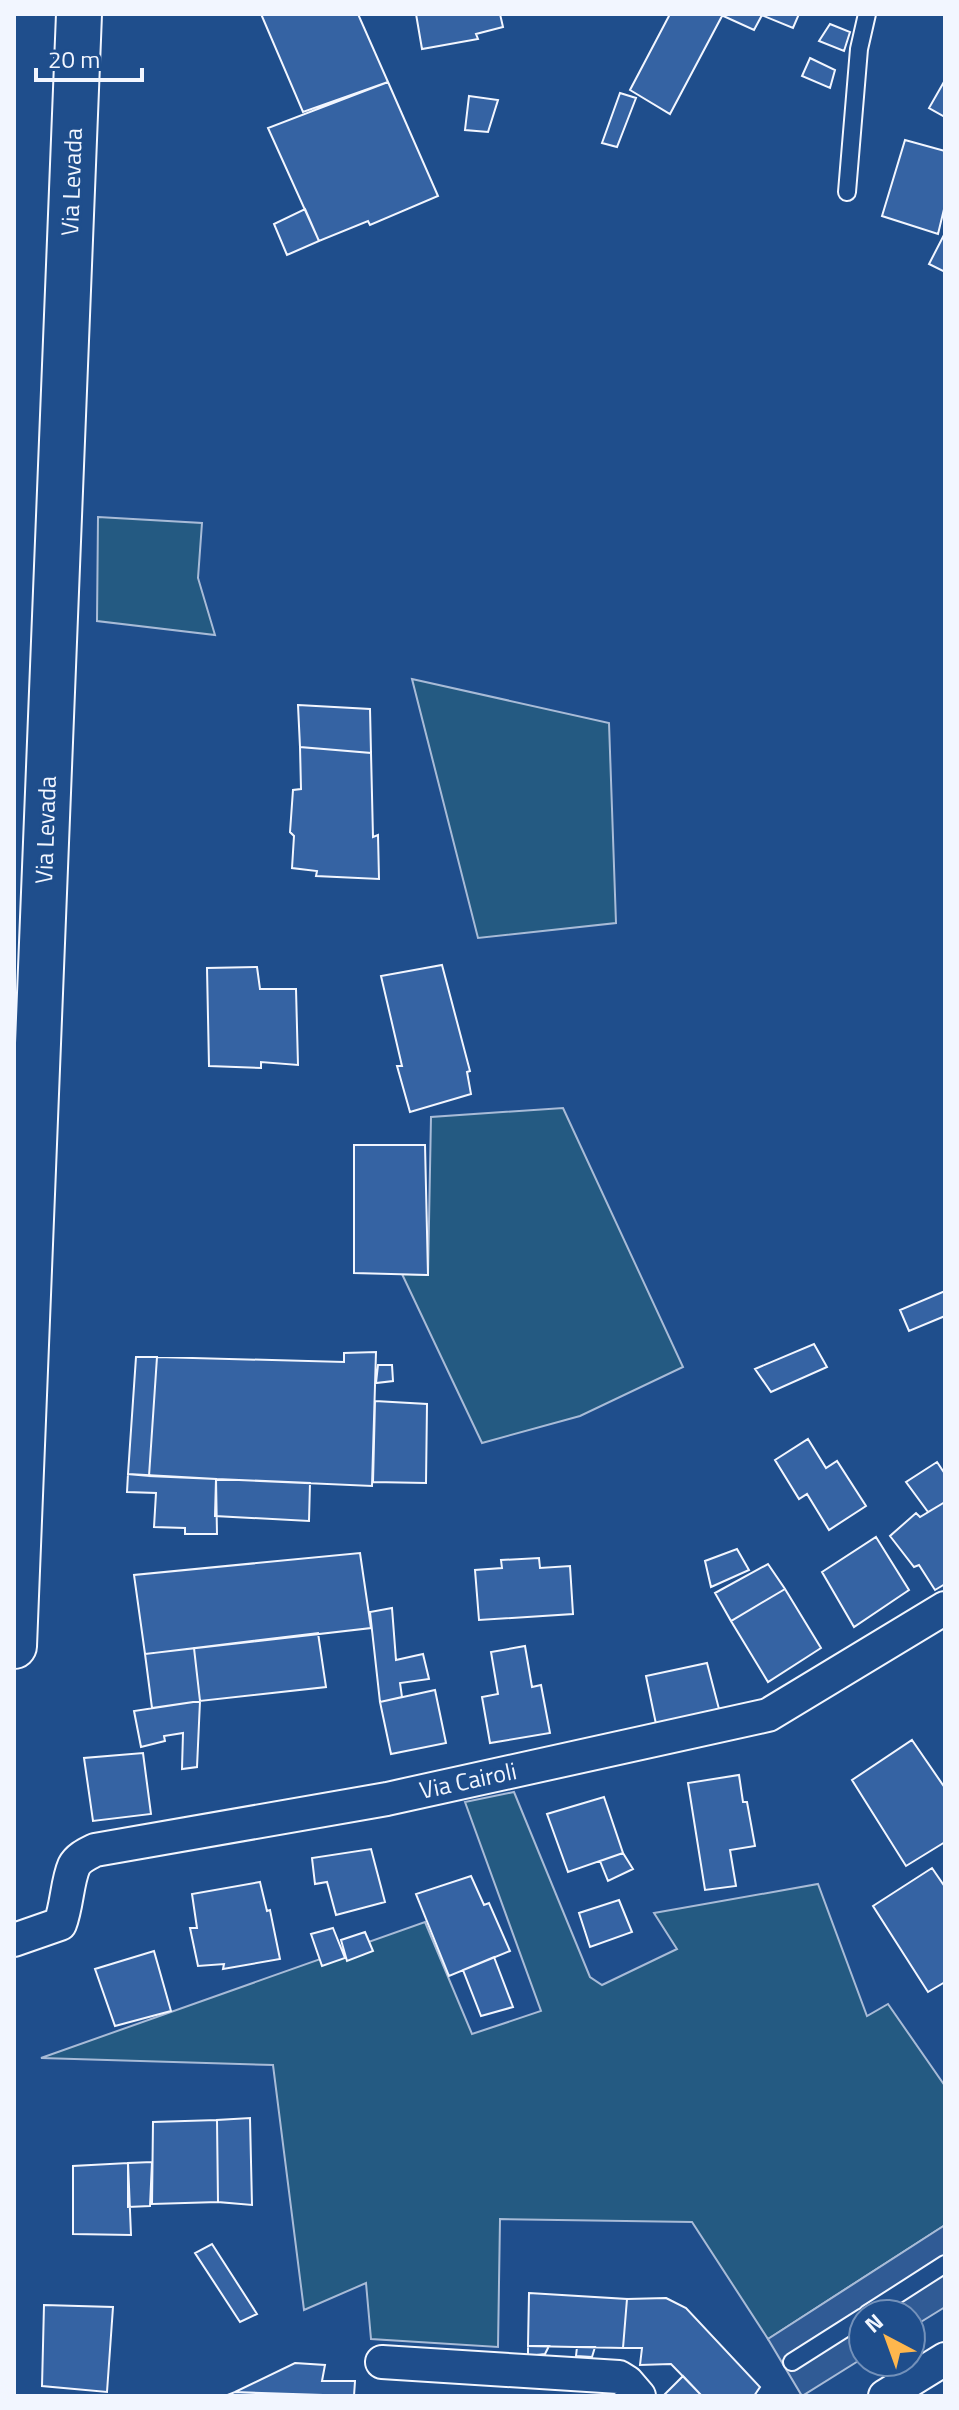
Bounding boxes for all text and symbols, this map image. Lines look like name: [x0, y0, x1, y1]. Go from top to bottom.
scale bar: [36, 32, 142, 82]
text: 20 m: [48, 41, 100, 77]
street label: Via Levada: [51, 127, 91, 237]
street label: Via Levada: [25, 775, 65, 885]
street label: Via Cairoli: [416, 1752, 520, 1808]
north arrow: [847, 2298, 927, 2378]
text: N: [857, 2305, 891, 2341]

